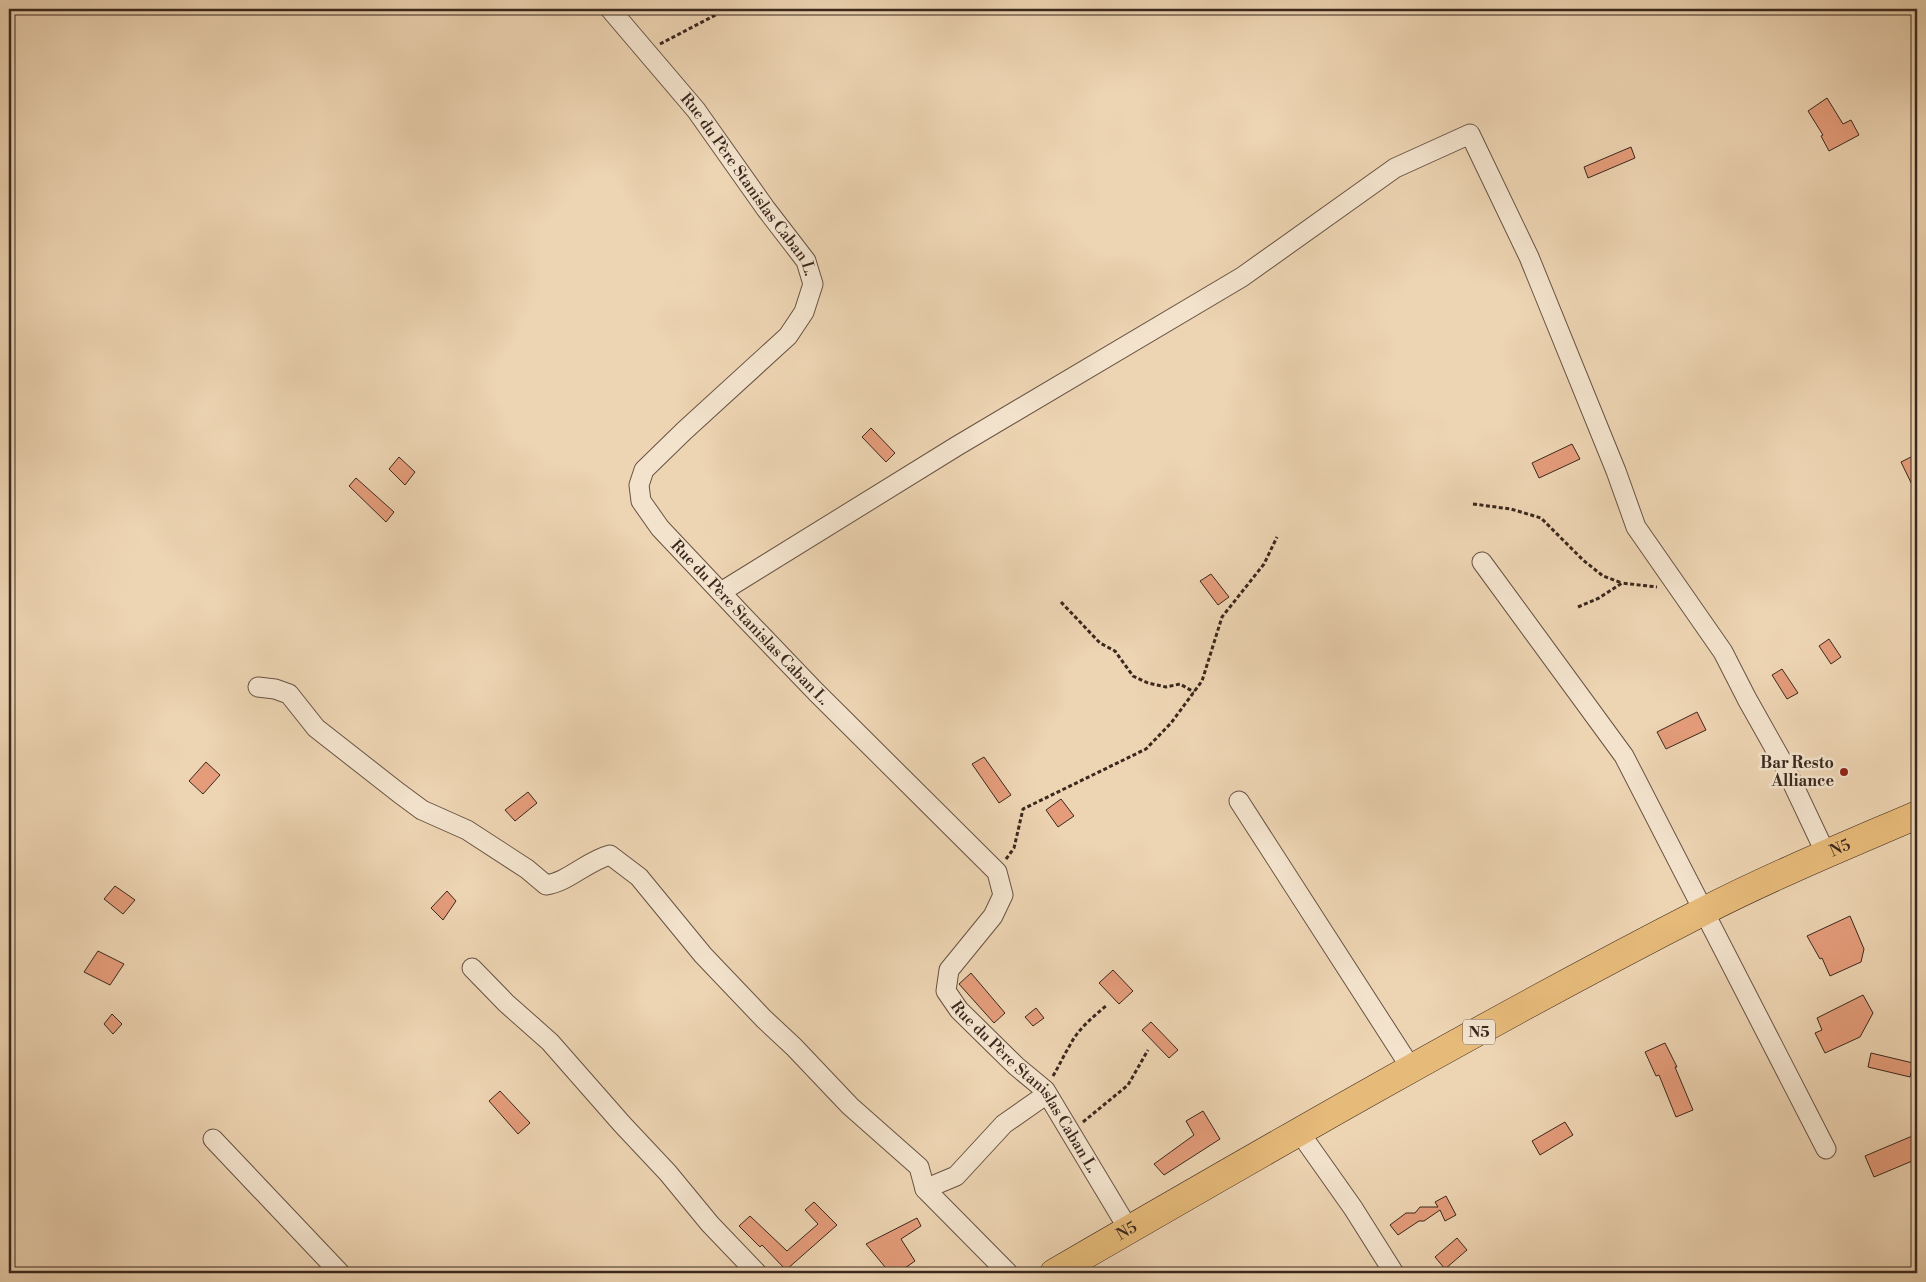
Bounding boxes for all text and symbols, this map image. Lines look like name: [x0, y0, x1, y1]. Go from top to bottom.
street label: Rue du Père Stanislas Caban L.: [676, 89, 820, 278]
street label: Rue du Père Stanislas Caban L.: [666, 536, 833, 709]
place label: Bar Resto Alliance: [1760, 753, 1834, 791]
marker: Bar Resto Alliance: [1838, 766, 1850, 778]
street label: N5: [1827, 835, 1854, 861]
street label: Rue du Père Stanislas Caban L.: [946, 997, 1102, 1177]
road number: N5: [1463, 1020, 1495, 1044]
street label: N5: [1113, 1217, 1141, 1245]

